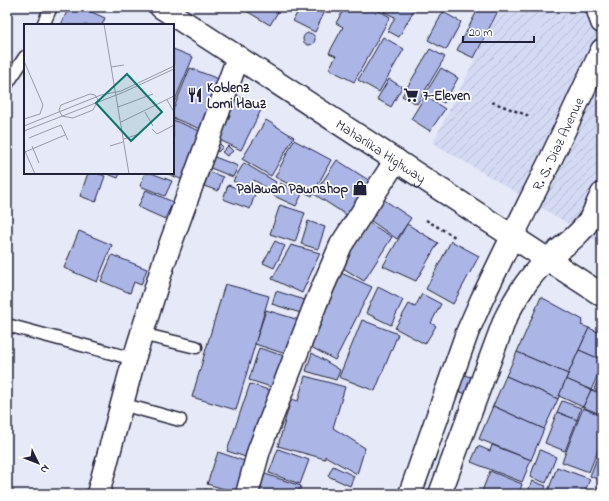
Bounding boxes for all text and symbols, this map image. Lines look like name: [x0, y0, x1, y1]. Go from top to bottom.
scale bar: [463, 18, 534, 44]
inset map: [24, 24, 174, 174]
text: 20 m: [469, 24, 492, 42]
place label: Koblenz Lomi Hauz: [207, 78, 267, 115]
restaurant icon: Koblenz Lomi Hauz: [186, 86, 204, 104]
supermarket icon: 7-Eleven: [402, 86, 420, 104]
place label: 7-Eleven: [423, 86, 470, 107]
street label: R. S. Diaz Avenue: [528, 94, 591, 195]
street label: Maharlika Highway: [331, 115, 430, 190]
place label: Palawan Pawnshop: [237, 179, 348, 200]
shop icon: Palawan Pawnshop: [351, 179, 369, 197]
north arrow: [18, 443, 58, 483]
text: N: [36, 461, 53, 477]

